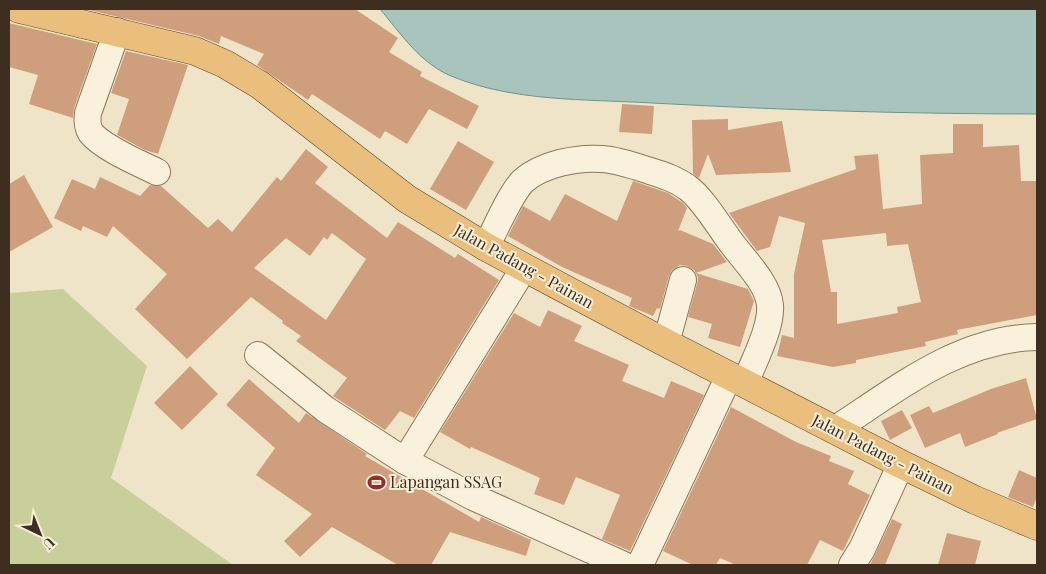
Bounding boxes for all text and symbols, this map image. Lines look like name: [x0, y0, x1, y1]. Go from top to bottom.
street label: Jalan Padang - Painan: [450, 218, 598, 313]
street label: Jalan Padang - Painan: [808, 408, 958, 499]
place label: Lapangan SSAG: [390, 471, 502, 492]
sports icon: Lapangan SSAG: [366, 472, 386, 492]
north arrow: [15, 509, 65, 559]
text: U: [39, 534, 59, 554]

